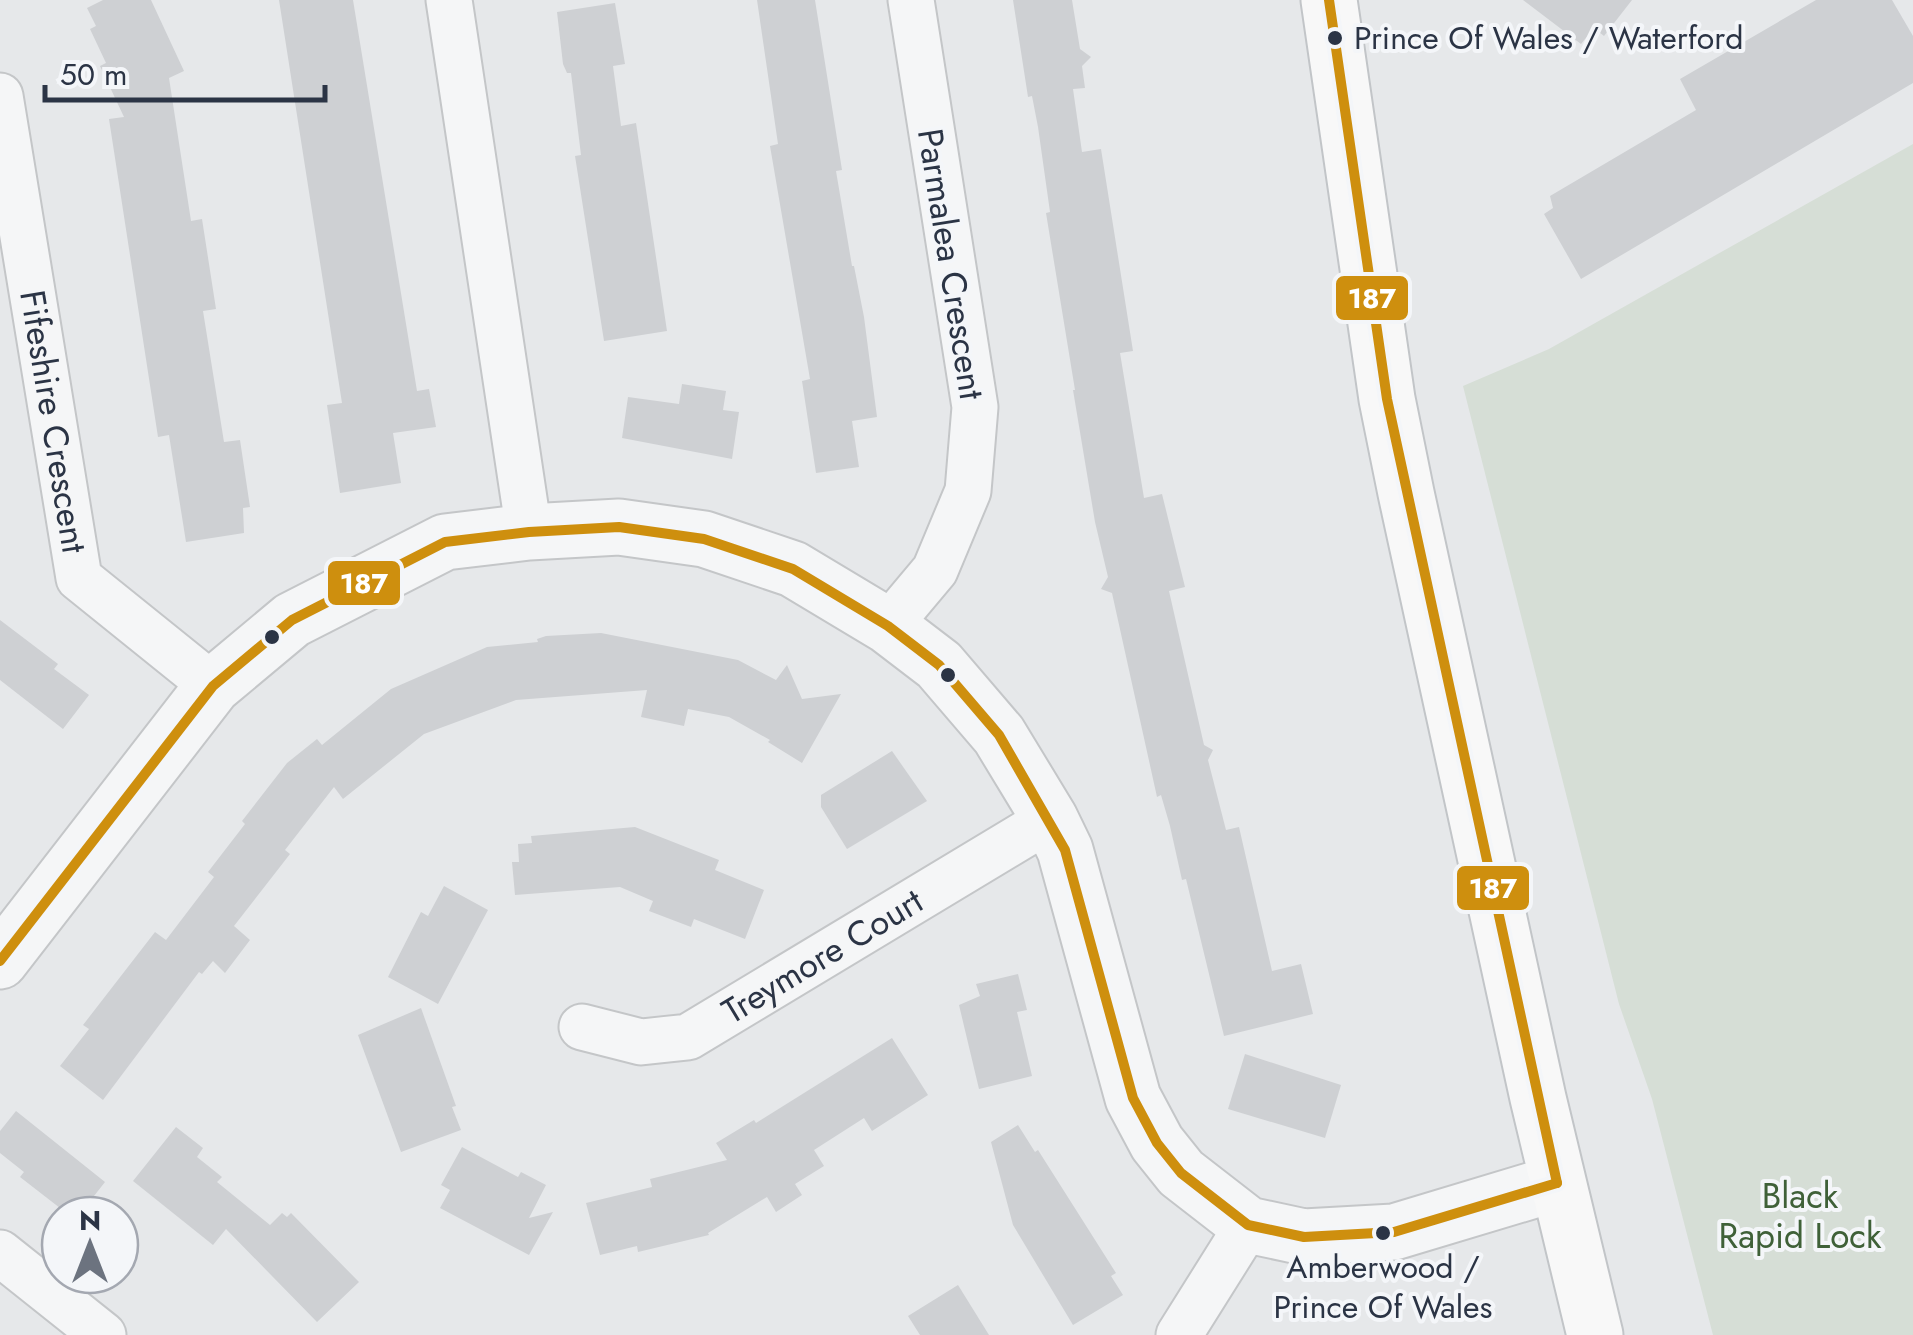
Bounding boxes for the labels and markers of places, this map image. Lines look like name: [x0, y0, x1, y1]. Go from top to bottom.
place label: Prince Of Wales / Waterford: [1354, 15, 1744, 61]
marker: Prince Of Wales / Waterford: [1325, 28, 1345, 48]
unlabelled marker: [262, 627, 282, 647]
unlabelled marker: [938, 665, 958, 685]
marker: Amberwood / Prince Of Wales: [1373, 1223, 1393, 1243]
place label: Amberwood / Prince Of Wales: [1273, 1244, 1493, 1330]

